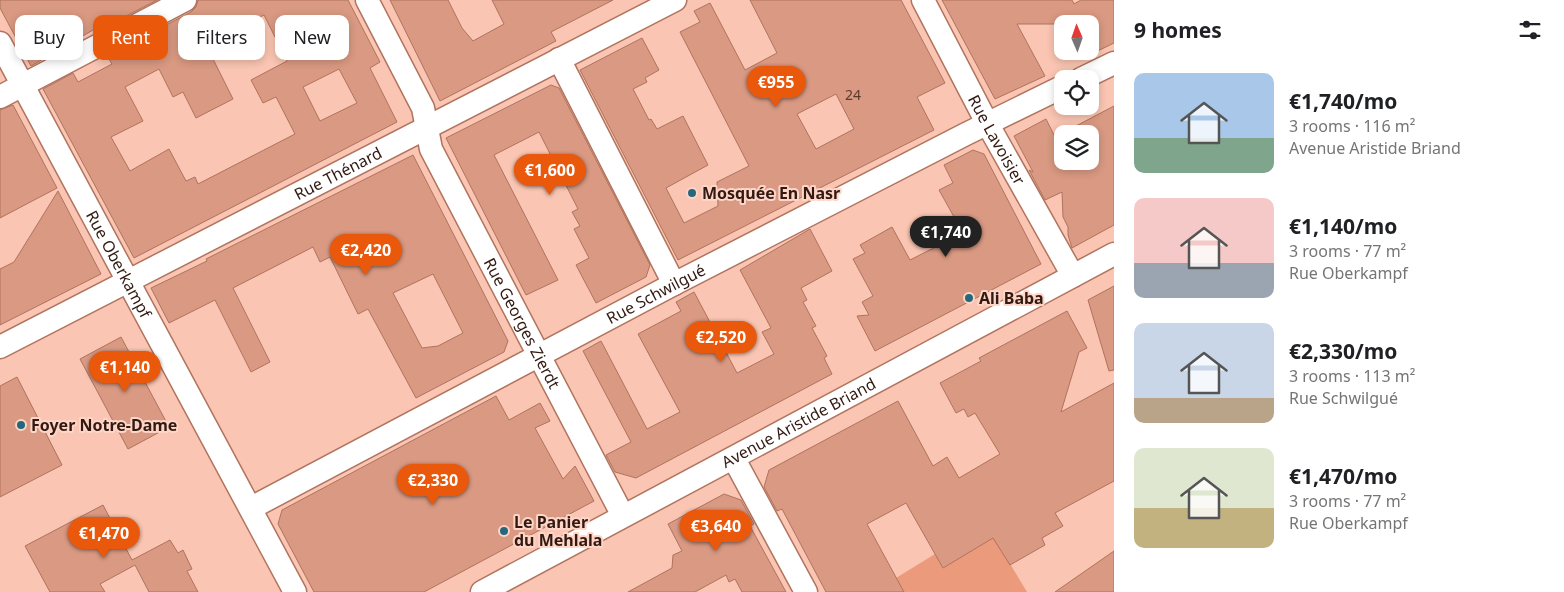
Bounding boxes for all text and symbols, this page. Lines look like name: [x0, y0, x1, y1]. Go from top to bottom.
chip: Buy: [15, 15, 83, 60]
chip: Rent: [93, 15, 168, 60]
chip: Filters: [178, 15, 265, 60]
chip: New: [275, 15, 349, 60]
north arrow: [1054, 15, 1099, 60]
map controls: [1054, 15, 1099, 170]
text: 9 homes: [1134, 16, 1222, 44]
icon: filters: [1516, 16, 1544, 44]
pin: €955: [746, 66, 806, 108]
button: locate: [1054, 70, 1099, 115]
text: €955: [758, 71, 794, 93]
house number: 24: [845, 85, 861, 104]
text: €1,740/mo: [1289, 87, 1397, 115]
street label: Rue Lavoisier: [963, 91, 1031, 189]
icon: home: [1174, 93, 1234, 153]
text: 3 rooms · 116 m²: [1289, 115, 1415, 137]
button: layers: [1054, 125, 1099, 170]
text: Avenue Aristide Briand: [1289, 137, 1461, 159]
street label: Rue Thénard: [290, 142, 386, 205]
pin: €1,600: [509, 154, 591, 196]
text: €1,600: [525, 159, 575, 181]
place label: Mosquée En Nasr: [702, 182, 840, 204]
marker: Mosquée En Nasr: [686, 187, 698, 199]
street label: Rue Oberkampf: [81, 207, 157, 323]
text: €1,140/mo: [1289, 212, 1397, 240]
pin: €1,740: [905, 216, 987, 258]
icon: home: [1174, 218, 1234, 278]
text: €1,740: [921, 221, 971, 243]
pin: €2,420: [325, 234, 407, 276]
text: €2,420: [341, 239, 391, 261]
text: 3 rooms · 77 m²: [1289, 240, 1406, 262]
street label: Rue Georges Zierdt: [479, 254, 566, 393]
street label: Rue Schwilgué: [602, 259, 709, 329]
text: Rue Oberkampf: [1289, 262, 1408, 284]
place label: Ali Baba: [979, 287, 1044, 309]
marker: Ali Baba: [963, 292, 975, 304]
pin: €2,520: [680, 320, 762, 363]
text: €2,520: [696, 326, 746, 348]
text: €2,330/mo: [1289, 337, 1397, 365]
icon: home: [1174, 343, 1234, 403]
pin: €1,140: [84, 350, 166, 393]
text: €1,140: [100, 356, 150, 378]
text: 3 rooms · 113 m²: [1289, 365, 1415, 387]
street label: Avenue Aristide Briand: [718, 372, 880, 473]
text: Rue Schwilgué: [1289, 387, 1398, 409]
place label: Foyer Notre-Dame: [31, 414, 177, 436]
marker: Foyer Notre-Dame: [15, 419, 27, 431]
text: €1,470/mo: [1289, 462, 1397, 490]
pin: €2,330: [392, 464, 474, 506]
icon: home: [1174, 468, 1234, 528]
text: €2,330: [408, 469, 458, 491]
text: 3 rooms · 77 m²: [1289, 490, 1406, 512]
pin: €3,640: [675, 510, 757, 552]
place label: Le Panier du Mehlala: [514, 511, 602, 551]
text: Rue Oberkampf: [1289, 512, 1408, 534]
text: €3,640: [691, 515, 741, 537]
pin: €1,470: [63, 516, 145, 559]
text: €1,470: [79, 522, 129, 544]
marker: Le Panier du Mehlala: [498, 525, 510, 537]

